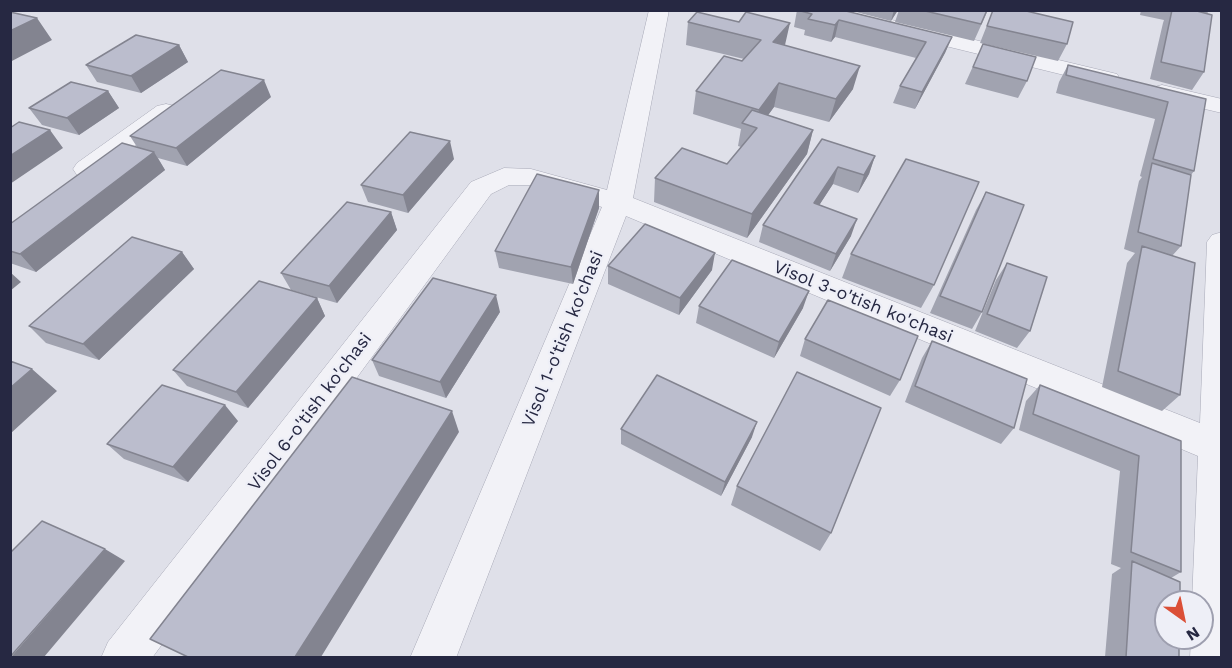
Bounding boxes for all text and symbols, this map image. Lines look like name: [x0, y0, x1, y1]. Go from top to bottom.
street label: Visol 1-o'tish ko'chasi: [518, 248, 608, 430]
street label: Visol 3-o'tish ko'chasi: [770, 256, 956, 348]
street label: Visol 6-o'tish ko'chasi: [244, 329, 376, 495]
north arrow: [1154, 590, 1214, 650]
text: N: [1183, 623, 1203, 645]

